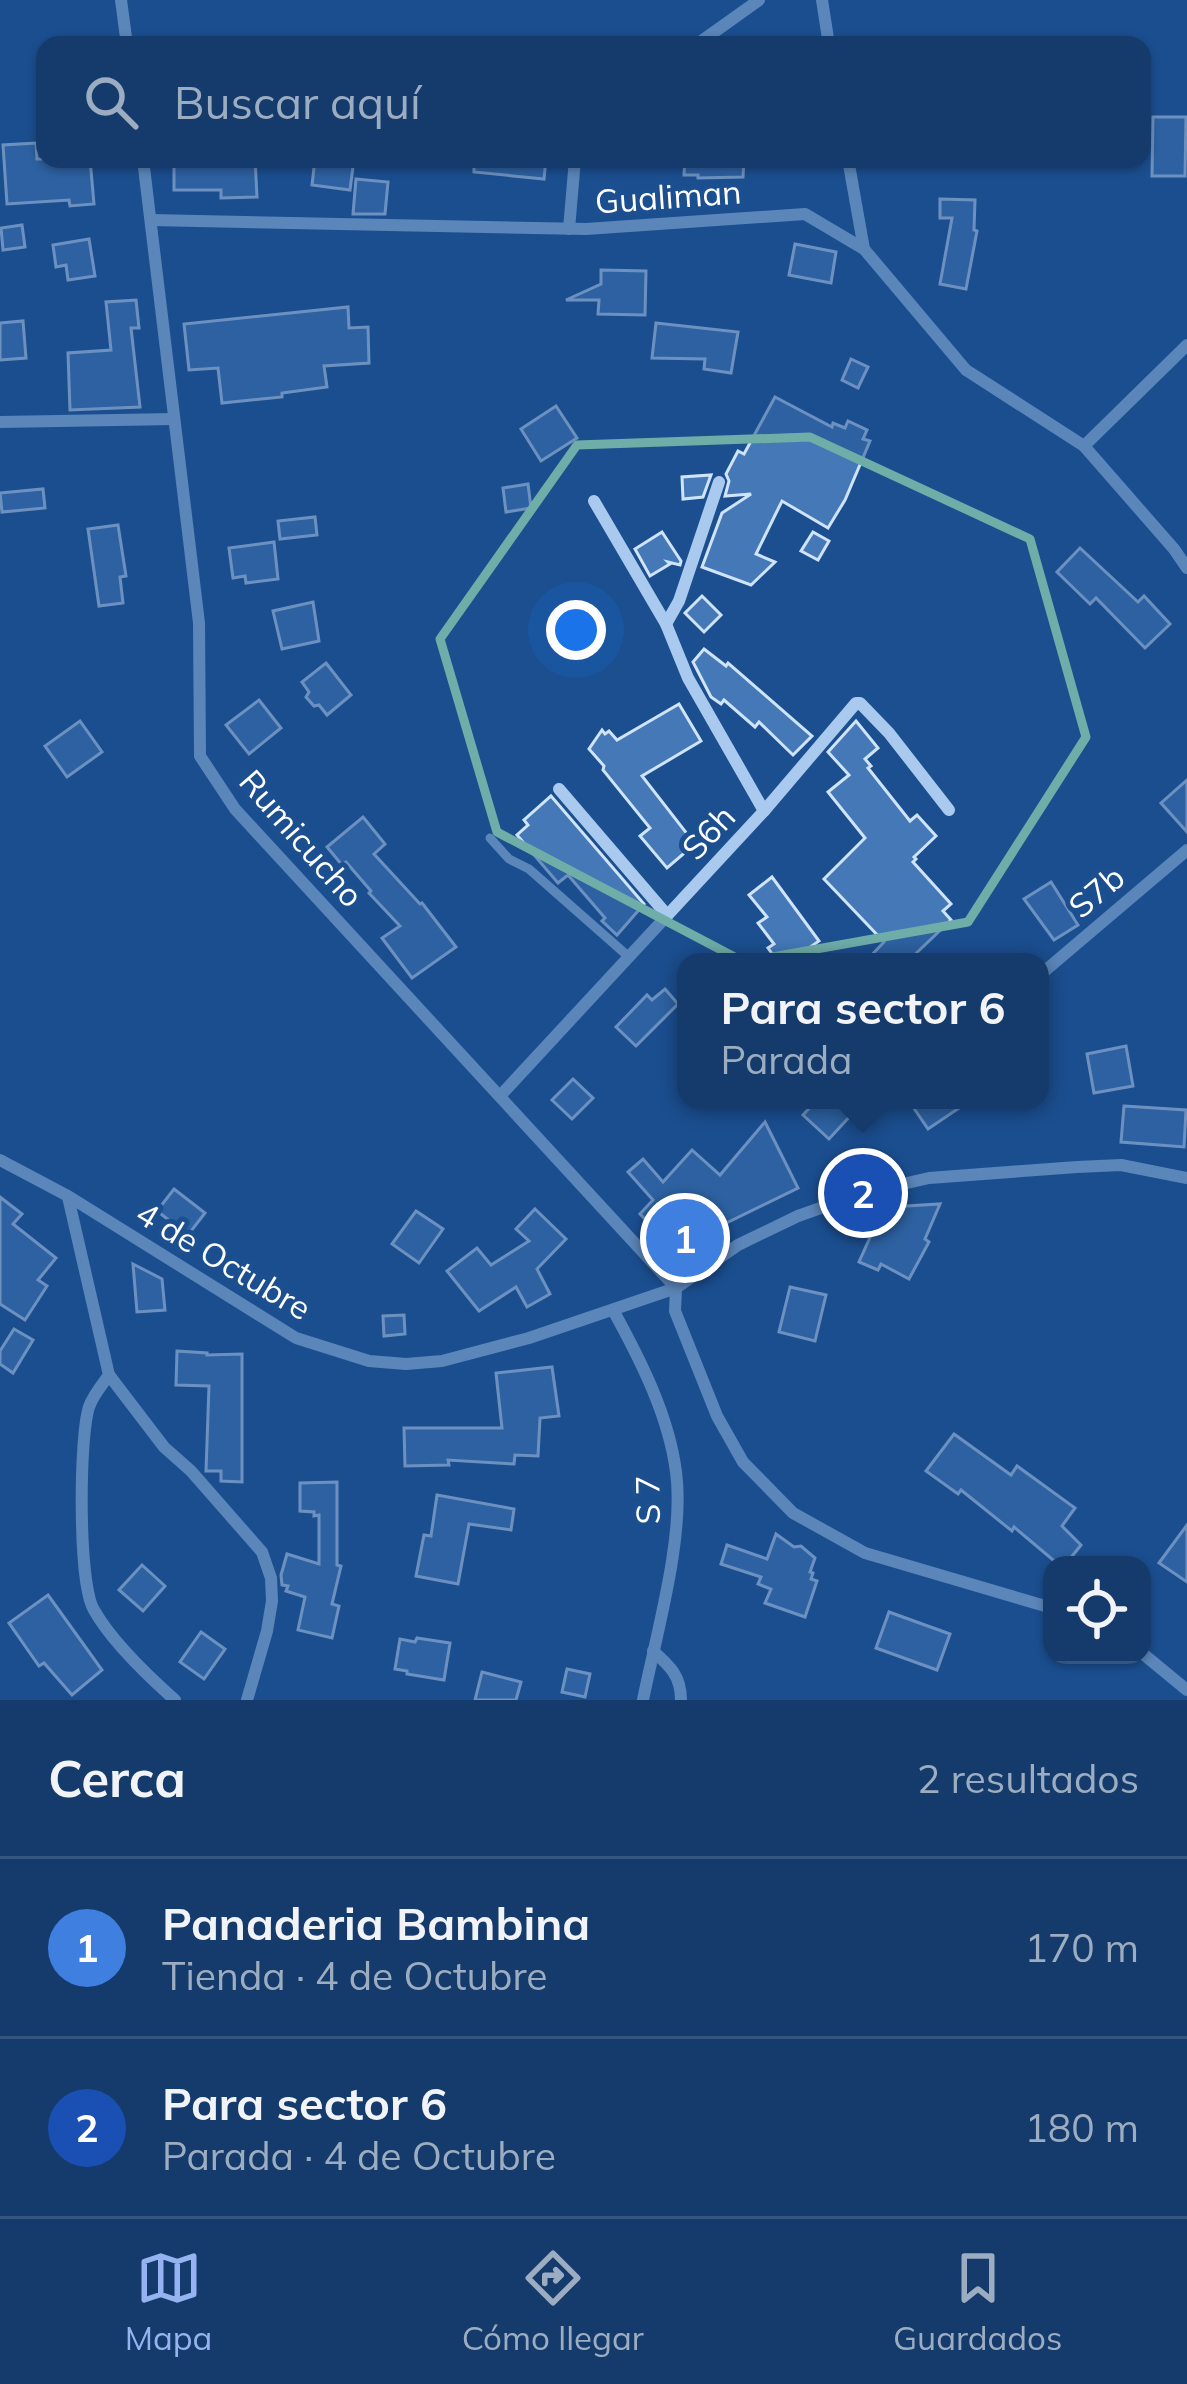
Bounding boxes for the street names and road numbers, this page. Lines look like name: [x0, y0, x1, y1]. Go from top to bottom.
street label: Gualiman: [593, 170, 743, 222]
street label: Rumicucho: [231, 761, 373, 915]
street label: S6h: [673, 796, 743, 868]
street label: S7b: [1060, 856, 1132, 926]
street label: 4 de Octubre: [129, 1192, 319, 1328]
street label: S 7: [626, 1475, 668, 1525]

